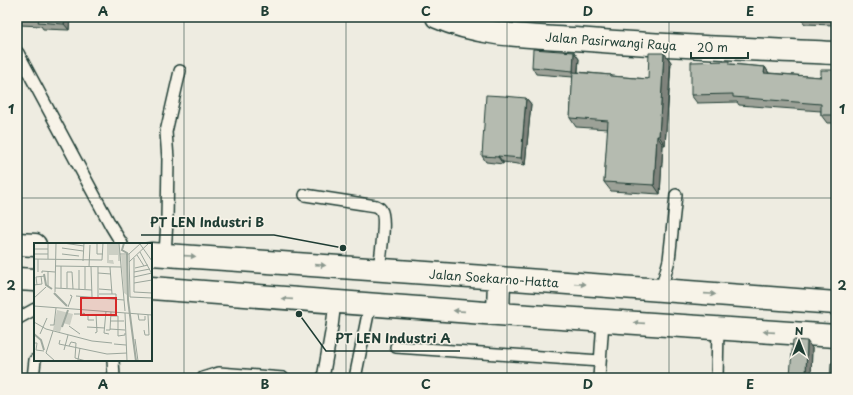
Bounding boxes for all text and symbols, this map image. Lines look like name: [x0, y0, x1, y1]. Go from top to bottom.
text: A: [98, 1, 108, 20]
text: B: [261, 1, 270, 20]
text: C: [421, 1, 431, 20]
text: D: [583, 1, 593, 20]
text: E: [746, 1, 754, 20]
street label: Jalan Pasirwangi Raya: [545, 27, 678, 55]
scale bar: [691, 34, 748, 60]
text: 20 m: [697, 38, 728, 56]
text: 1: [8, 99, 14, 118]
text: 1: [839, 99, 845, 118]
callout: PT LEN Industri B: [141, 210, 274, 235]
text: PT LEN Industri B: [150, 212, 264, 231]
inset map: [34, 243, 152, 361]
one-way arrow: [184, 253, 196, 260]
one-way arrow: [314, 262, 326, 269]
street label: Jalan Soekarno-Hatta: [428, 264, 560, 292]
text: 2: [6, 275, 16, 294]
text: 2: [837, 275, 847, 294]
one-way arrow: [574, 281, 586, 288]
one-way arrow: [704, 290, 716, 297]
one-way arrow: [281, 295, 293, 302]
one-way arrow: [453, 307, 465, 314]
one-way arrow: [632, 320, 645, 326]
north arrow: [779, 321, 819, 361]
text: N: [795, 322, 804, 339]
callout: PT LEN Industri A: [326, 326, 460, 351]
text: PT LEN Industri A: [335, 328, 451, 347]
one-way arrow: [763, 328, 775, 335]
text: A: [98, 374, 108, 393]
text: B: [261, 374, 270, 393]
text: C: [421, 374, 431, 393]
text: D: [583, 374, 593, 393]
text: E: [746, 374, 754, 393]

